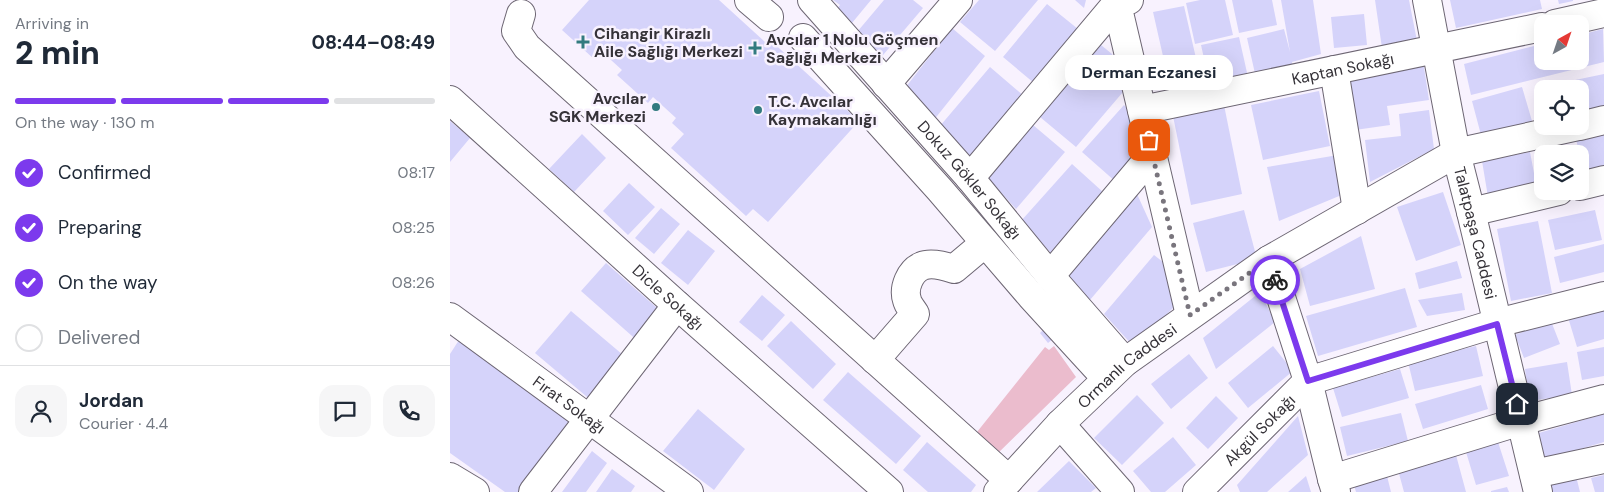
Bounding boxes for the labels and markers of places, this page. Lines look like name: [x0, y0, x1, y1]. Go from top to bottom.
place label: Cihangir Kirazlı Aile Sağlığı Merkezi: [594, 23, 743, 62]
place label: Avcılar 1 Nolu Göçmen Sağlığı Merkezi: [766, 29, 938, 68]
marker: Cihangir Kirazlı Aile Sağlığı Merkezi: [576, 35, 590, 49]
marker: Avcılar 1 Nolu Göçmen Sağlığı Merkezi: [748, 41, 762, 55]
callout: Derman Eczanesi: [1065, 55, 1233, 90]
place label: Avcılar SGK Merkezi: [549, 88, 646, 127]
place label: T.C. Avcılar Kaymakamlığı: [768, 91, 877, 130]
marker: Avcılar SGK Merkezi: [650, 101, 662, 113]
marker: T.C. Avcılar Kaymakamlığı: [752, 104, 764, 116]
pin: [1128, 119, 1170, 161]
pin: [1496, 383, 1538, 425]

